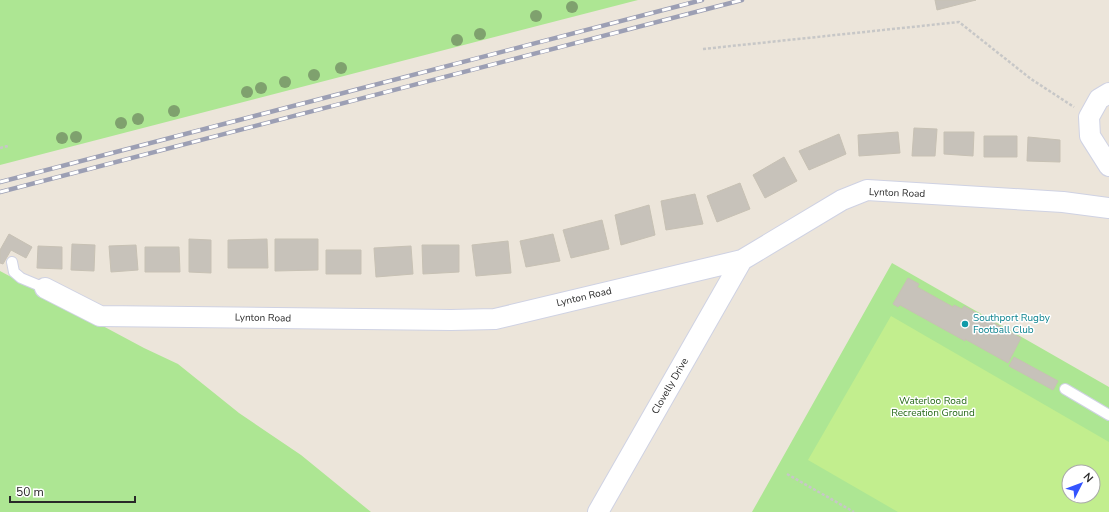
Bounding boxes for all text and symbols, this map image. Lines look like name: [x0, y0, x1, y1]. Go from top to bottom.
street label: Lynton Road: [869, 185, 926, 201]
street label: Lynton Road: [555, 284, 613, 310]
street label: Lynton Road: [235, 311, 291, 325]
place label: Southport Rugby Football Club: [973, 311, 1051, 337]
marker: Southport Rugby Football Club: [960, 319, 970, 329]
street label: Clovelly Drive: [648, 355, 692, 417]
park label: Waterloo Road Recreation Ground: [891, 394, 975, 420]
north arrow: [1061, 464, 1101, 504]
text: N: [1080, 470, 1096, 486]
scale bar: [10, 478, 135, 504]
text: 50 m: [16, 484, 44, 500]

